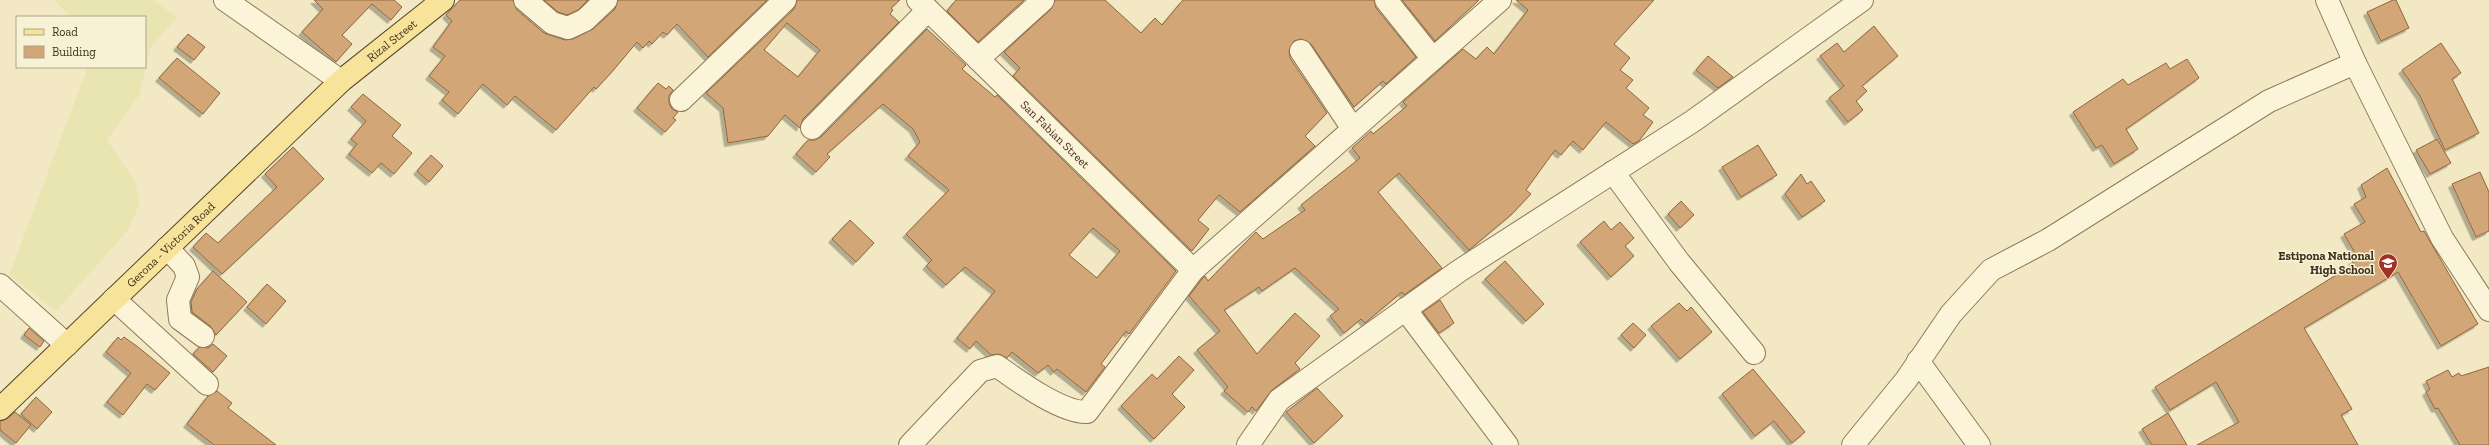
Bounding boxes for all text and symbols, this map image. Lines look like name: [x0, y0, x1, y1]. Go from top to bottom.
legend: [16, 16, 146, 68]
street label: Rizal Street: [364, 16, 420, 65]
text: Road: [52, 25, 78, 39]
text: Building: [52, 45, 96, 59]
street label: San Fabian Street: [1018, 98, 1093, 172]
street label: Gerona - Victoria Road: [124, 199, 218, 290]
place label: Estipona National High School: [2278, 249, 2375, 277]
school or university icon: Estipona National High School: [2377, 252, 2399, 280]

